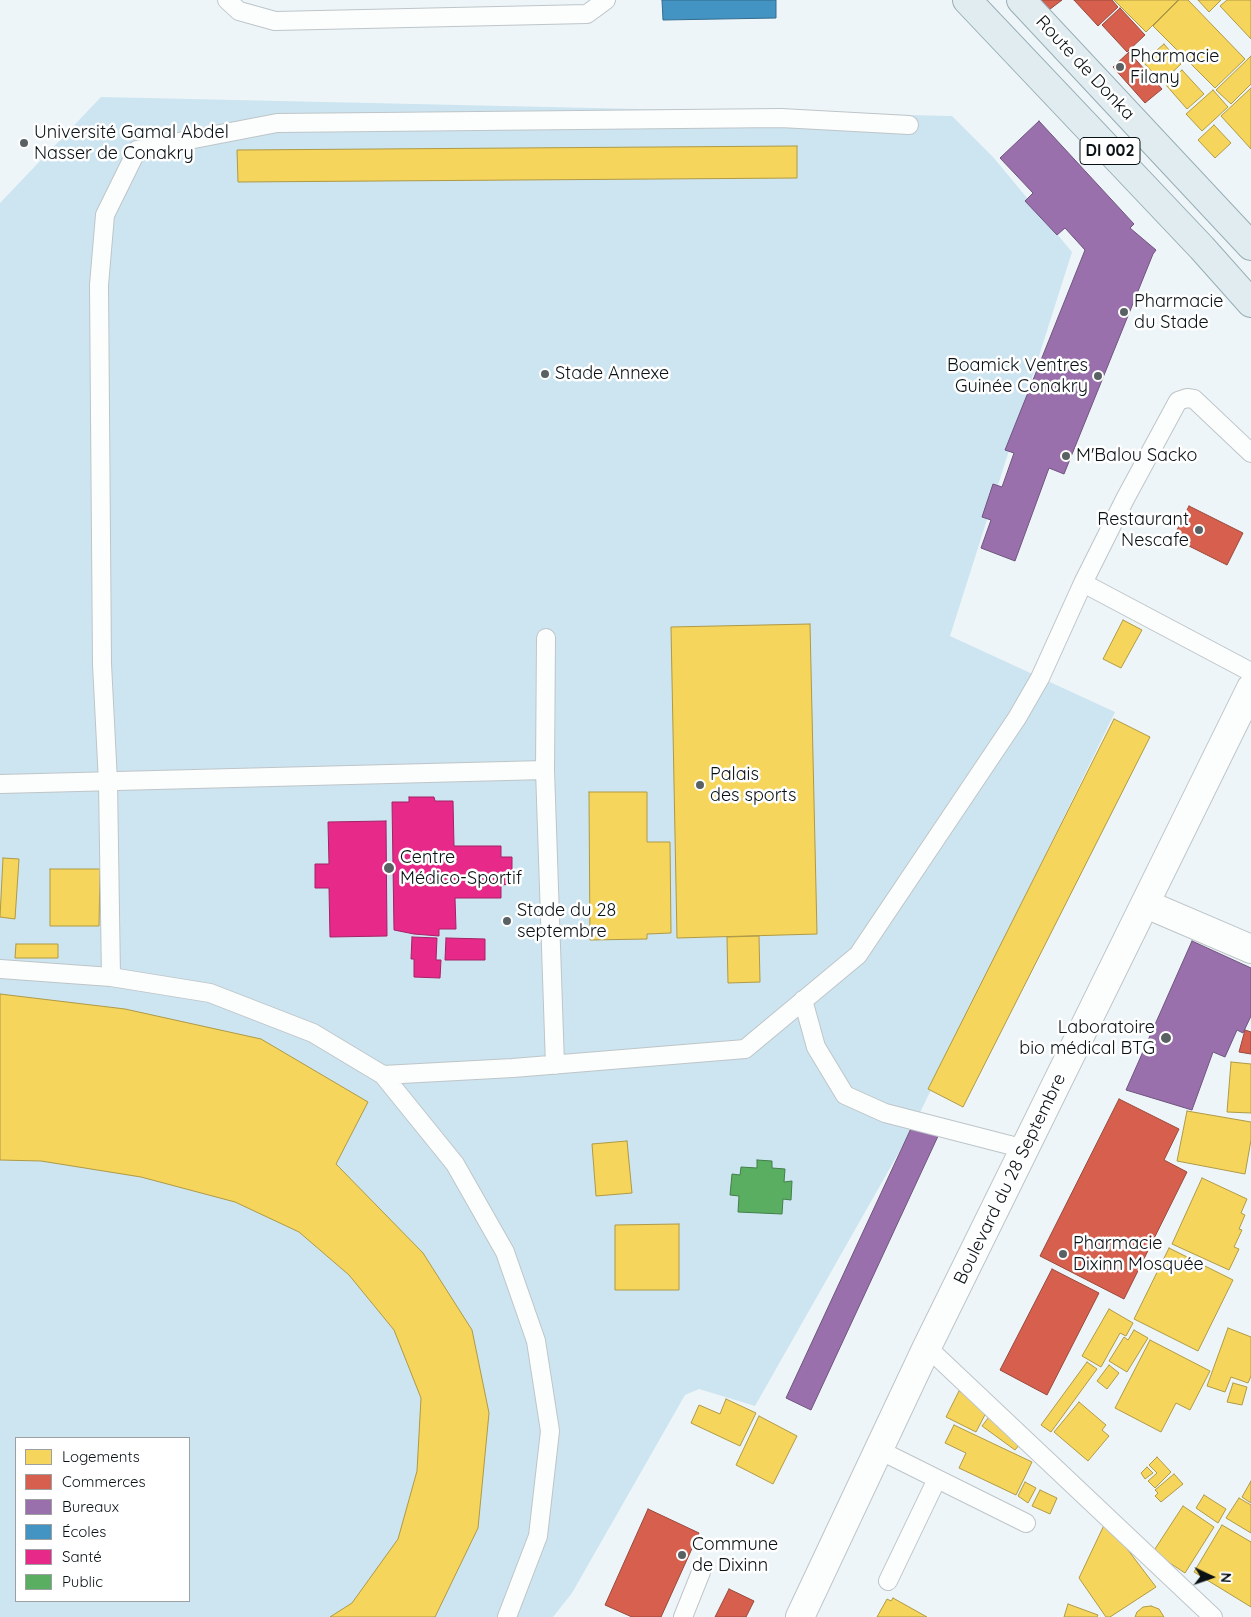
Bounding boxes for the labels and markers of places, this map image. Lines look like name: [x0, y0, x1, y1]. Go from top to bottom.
place label: Pharmacie Filany: [1130, 46, 1219, 88]
marker: Pharmacie Filany: [1114, 61, 1126, 73]
place label: Université Gamal Abdel Nasser de Conakry: [34, 122, 229, 164]
marker: Université Gamal Abdel Nasser de Conakry: [18, 137, 30, 149]
place label: Pharmacie du Stade: [1134, 291, 1223, 334]
marker: Pharmacie du Stade: [1118, 306, 1130, 318]
place label: Boamick Ventres Guinée Conakry: [947, 355, 1088, 398]
place label: Stade Annexe: [555, 363, 669, 385]
marker: Stade Annexe: [539, 368, 551, 380]
marker: Boamick Ventres Guinée Conakry: [1092, 370, 1104, 382]
place label: M'Balou Sacko: [1076, 445, 1197, 467]
marker: M'Balou Sacko: [1060, 450, 1072, 462]
place label: Restaurant Nescafe: [1097, 509, 1189, 552]
marker: Restaurant Nescafe: [1193, 524, 1205, 536]
place label: Palais des sports: [710, 764, 796, 806]
marker: Palais des sports: [694, 779, 706, 791]
place label: Centre Médico-Sportif: [400, 847, 522, 890]
marker: Centre Médico-Sportif: [382, 861, 396, 875]
place label: Stade du 28 septembre: [517, 900, 616, 942]
marker: Stade du 28 septembre: [501, 915, 513, 927]
place label: Laboratoire bio médical BTG: [1019, 1017, 1155, 1060]
marker: Laboratoire bio médical BTG: [1159, 1031, 1173, 1045]
place label: Pharmacie Dixinn Mosquée: [1073, 1233, 1204, 1276]
marker: Pharmacie Dixinn Mosquée: [1057, 1248, 1069, 1260]
place label: Commune de Dixinn: [692, 1534, 778, 1576]
marker: Commune de Dixinn: [676, 1549, 688, 1561]

